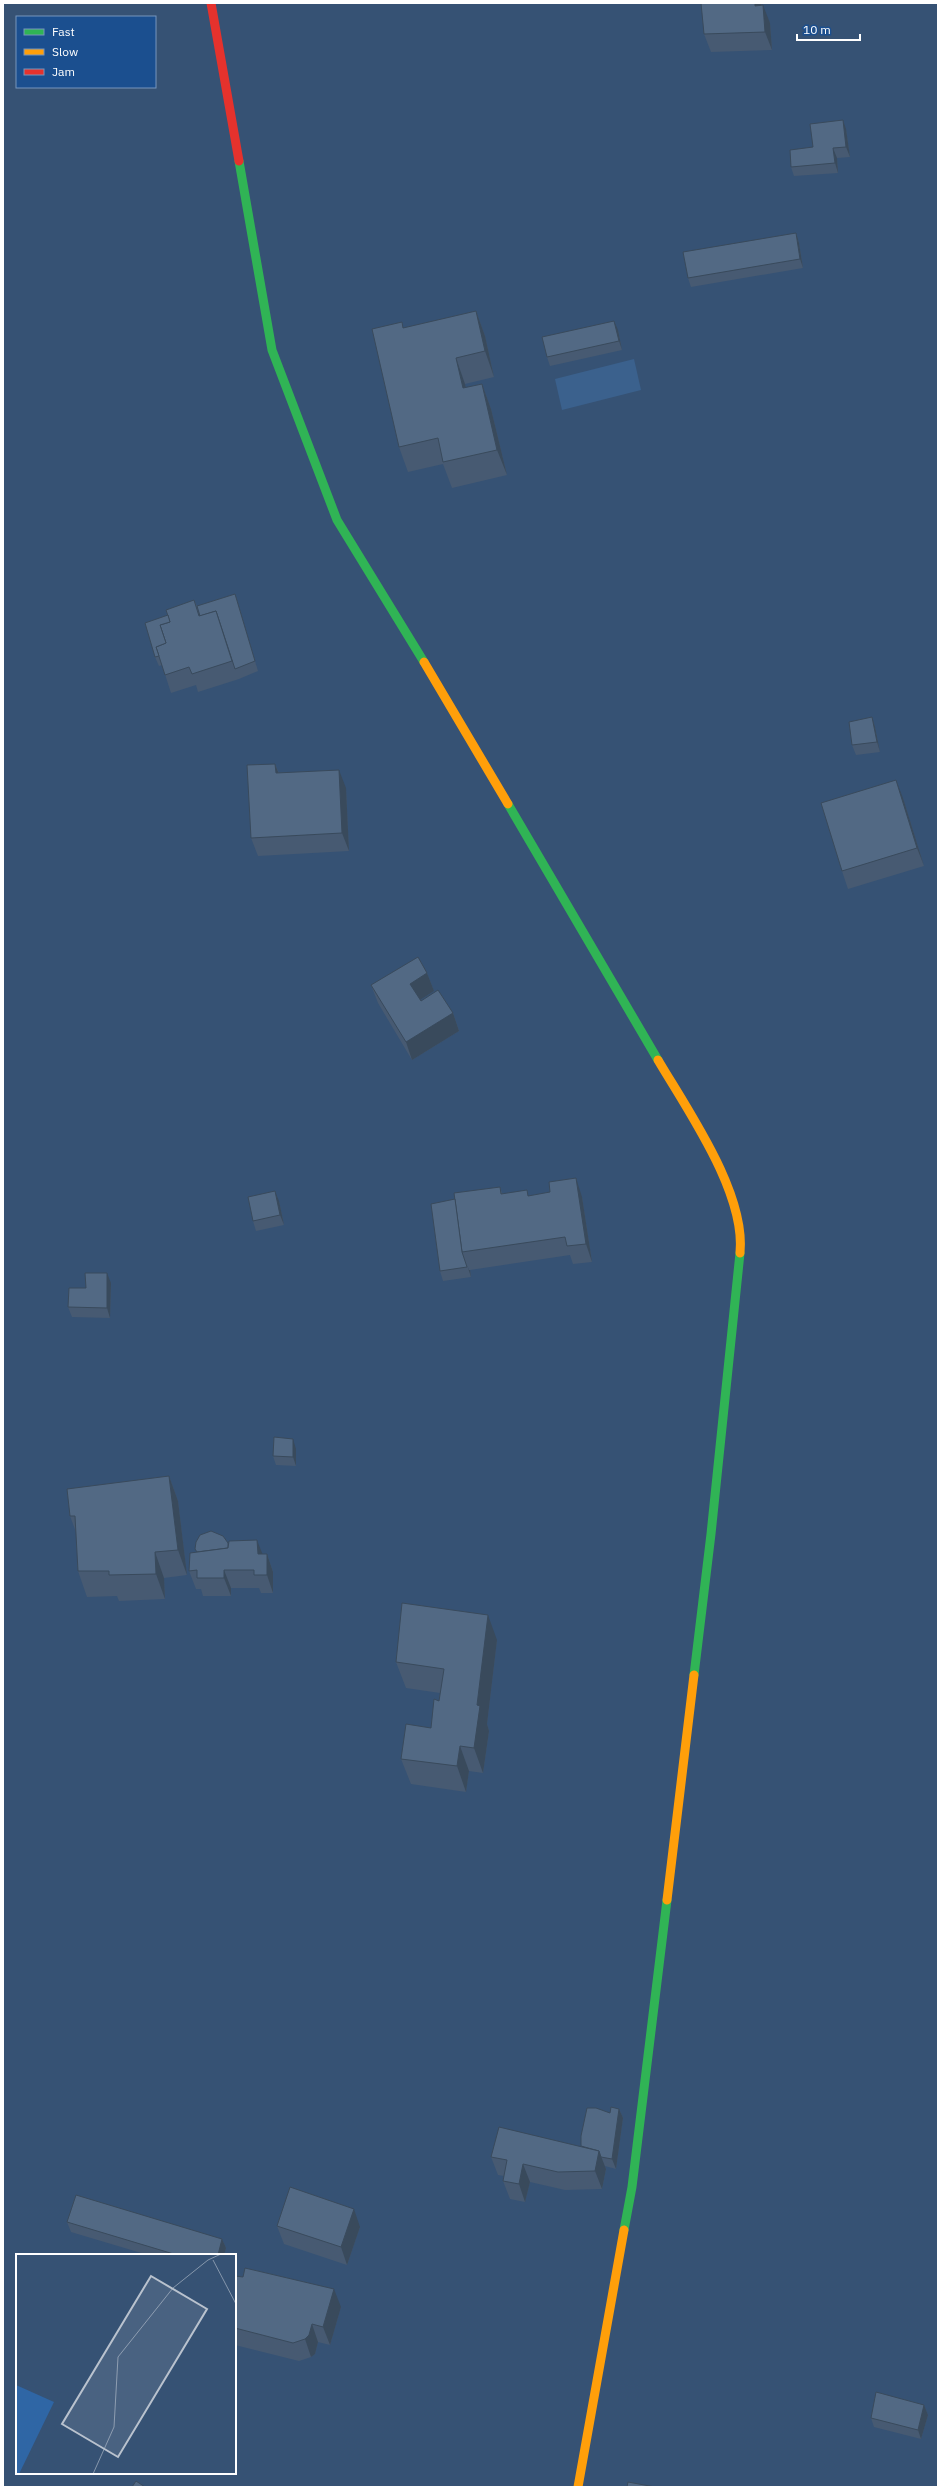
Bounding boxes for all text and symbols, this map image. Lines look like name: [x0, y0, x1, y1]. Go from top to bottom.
legend: [16, 16, 156, 88]
scale bar: [797, 16, 860, 42]
text: 10 m: [803, 22, 831, 37]
text: Fast: [52, 24, 75, 39]
text: Slow: [52, 44, 78, 59]
text: Jam: [52, 64, 75, 79]
inset map: [16, 2254, 236, 2474]

